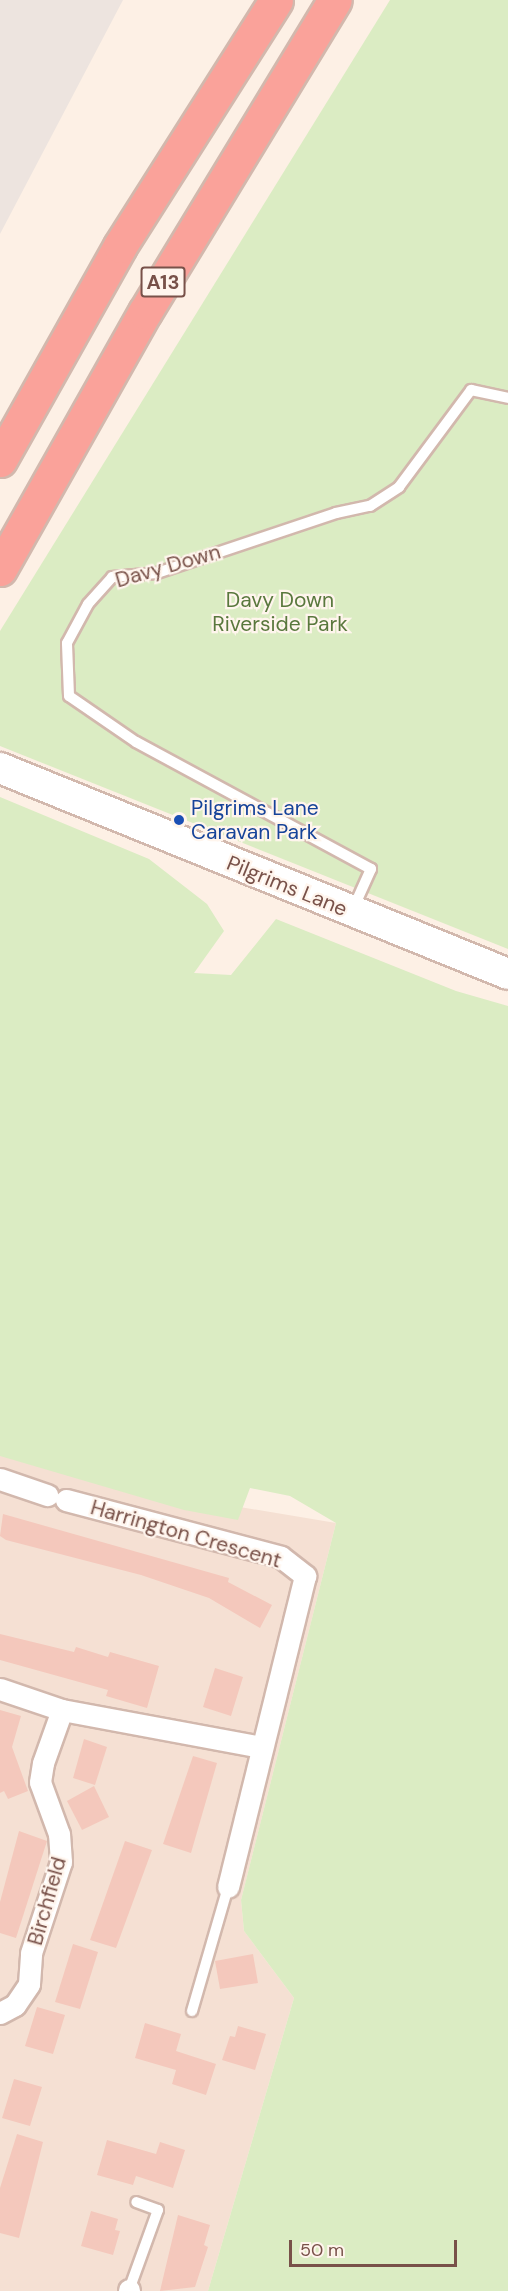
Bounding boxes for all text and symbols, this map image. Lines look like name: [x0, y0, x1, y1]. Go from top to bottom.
road number: A13: [140, 265, 186, 299]
street label: Davy Down: [112, 539, 224, 593]
park label: Davy Down Riverside Park: [212, 587, 348, 637]
place label: Pilgrims Lane Caravan Park: [191, 795, 319, 845]
marker: Pilgrims Lane Caravan Park: [172, 813, 186, 827]
street label: Pilgrims Lane: [223, 850, 351, 922]
street label: Harrington Crescent: [88, 1495, 284, 1573]
street label: Birchfield: [22, 1854, 72, 1948]
scale bar: [292, 2228, 460, 2266]
text: 50 m: [300, 2238, 344, 2262]

